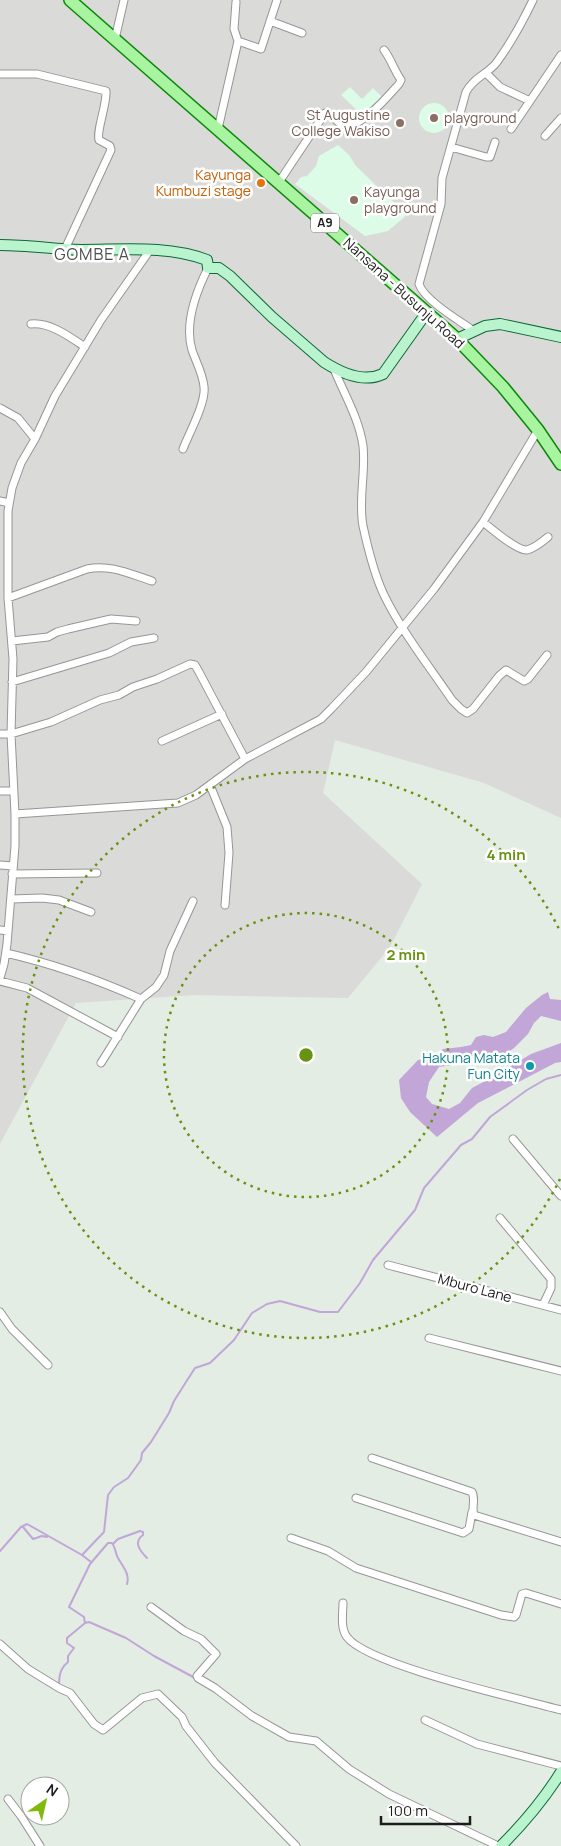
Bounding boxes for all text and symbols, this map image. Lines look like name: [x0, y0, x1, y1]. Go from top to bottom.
place label: St Augustine College Wakiso: [292, 105, 390, 140]
place label: playground: [444, 108, 516, 127]
marker: playground: [428, 112, 440, 124]
marker: St Augustine College Wakiso: [394, 117, 406, 129]
place label: Kayunga Kumbuzi stage: [156, 165, 251, 200]
marker: Kayunga Kumbuzi stage: [255, 177, 267, 189]
place label: Kayunga playground: [364, 182, 436, 217]
marker: Kayunga playground: [348, 194, 360, 206]
road number: A9: [311, 214, 339, 232]
street label: Nansana - Busunju Road: [340, 233, 469, 352]
district label: GOMBE A: [54, 243, 130, 265]
text: 4 min: [486, 844, 526, 865]
text: 2 min: [386, 944, 426, 965]
centre of rings: [297, 1046, 315, 1064]
place label: Hakuna Matata Fun City: [422, 1048, 521, 1083]
marker: Hakuna Matata Fun City: [524, 1060, 536, 1072]
street label: Mburo Lane: [436, 1269, 514, 1306]
north arrow: [20, 1776, 70, 1826]
text: N: [43, 1779, 62, 1800]
scale bar: [381, 1794, 470, 1826]
text: 100 m: [388, 1800, 428, 1821]

